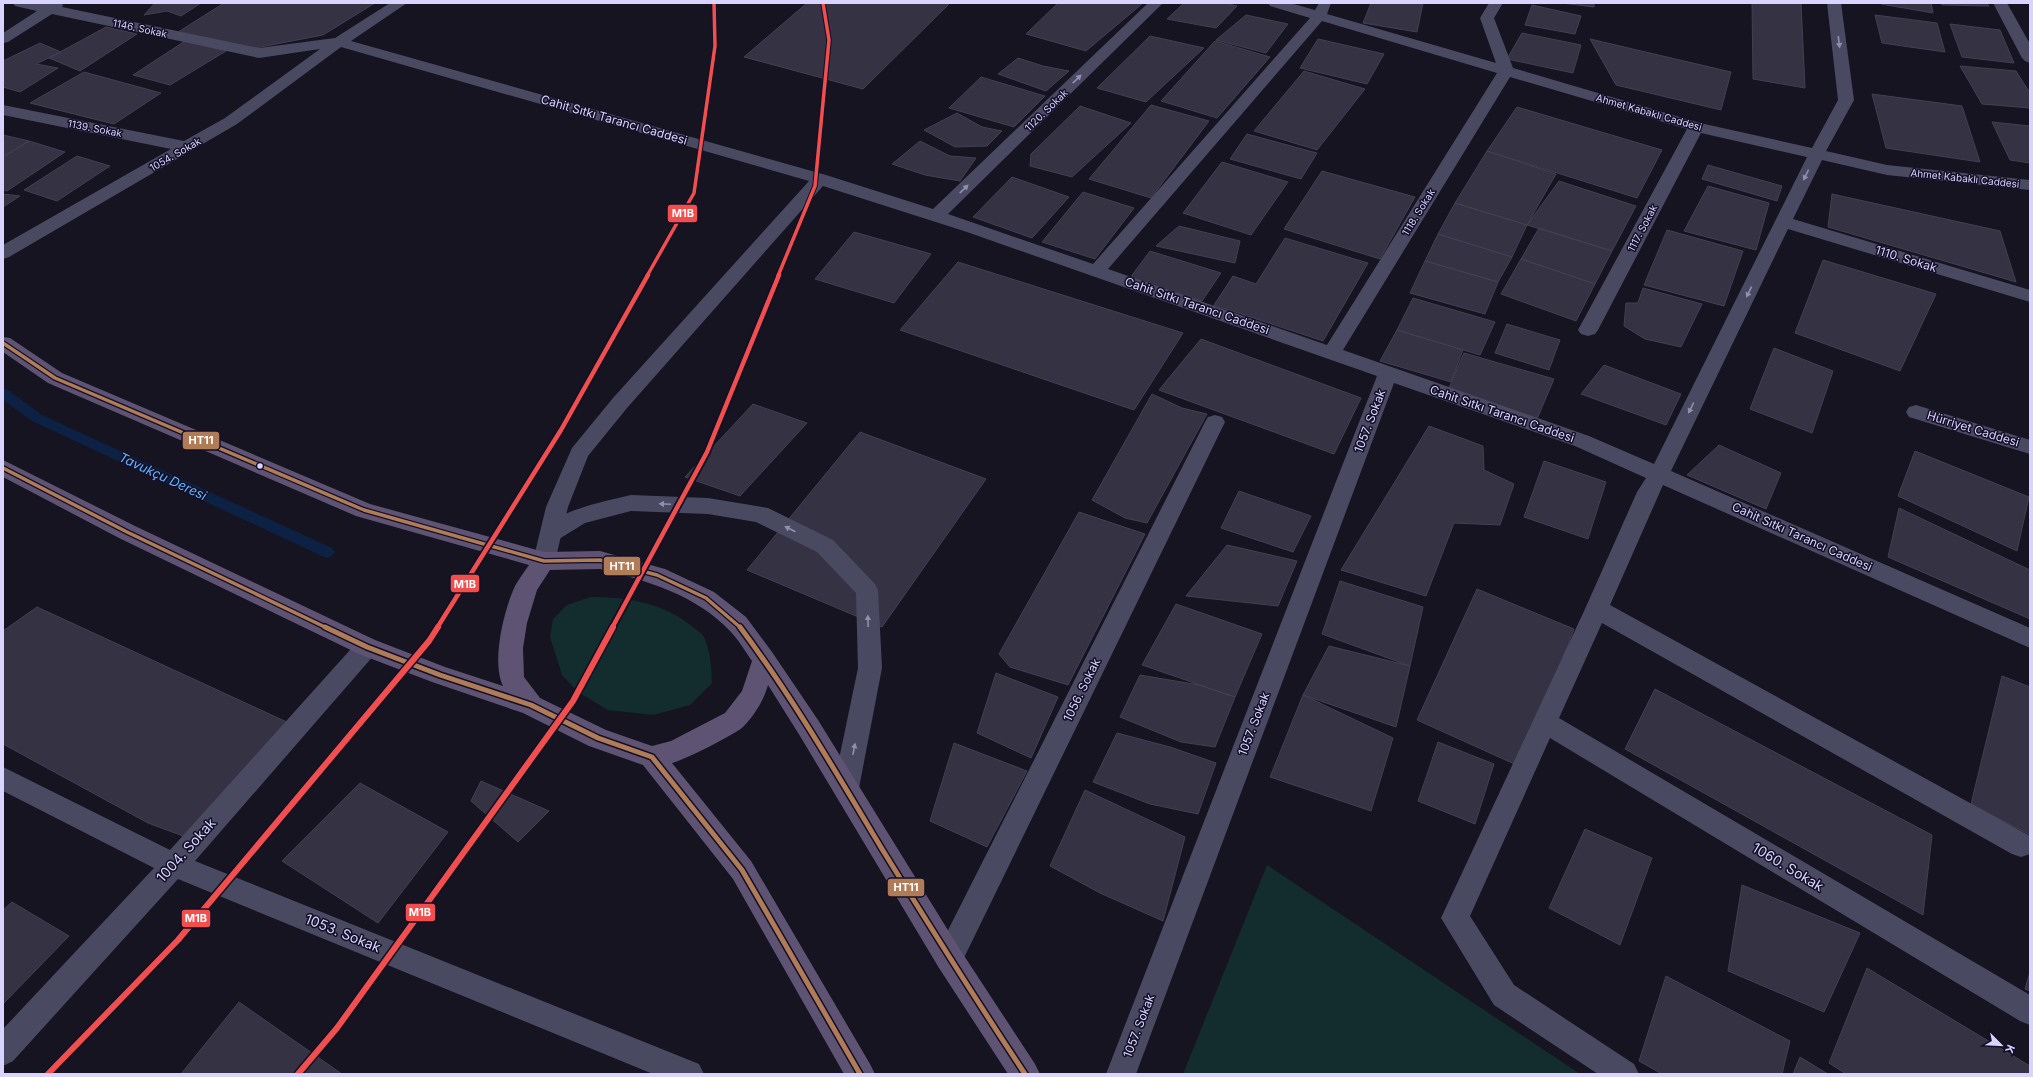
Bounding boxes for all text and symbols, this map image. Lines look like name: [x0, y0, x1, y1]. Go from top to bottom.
street label: 1146. Sokak: [112, 16, 169, 40]
one-way arrow: [1836, 36, 1842, 48]
one-way arrow: [1072, 74, 1082, 84]
street label: 1120. Sokak: [1022, 86, 1070, 133]
street label: Cahit Sıtkı Tarancı Caddesi: [539, 91, 689, 148]
street label: Ahmet Kabaklı Caddesi: [1595, 91, 1703, 133]
street label: 1139. Sokak: [67, 117, 124, 139]
street label: 1054. Sokak: [147, 134, 203, 174]
street label: Ahmet Kabaklı Caddesi: [1910, 166, 2020, 190]
one-way arrow: [1803, 169, 1809, 181]
one-way arrow: [959, 184, 969, 194]
street label: 1118. Sokak: [1399, 186, 1437, 238]
street label: 1117. Sokak: [1625, 202, 1660, 253]
line badge: M1B: [667, 204, 698, 223]
text: M1B: [672, 206, 694, 220]
street label: 1110. Sokak: [1874, 242, 1939, 275]
street label: Cahit Sıtkı Tarancı Caddesi: [1123, 274, 1271, 337]
one-way arrow: [1745, 286, 1752, 298]
street label: Cahit Sıtkı Tarancı Caddesi: [1428, 382, 1576, 445]
street label: 1057. Sokak: [1351, 387, 1389, 455]
one-way arrow: [1688, 403, 1694, 414]
street label: Hürriyet Caddesi: [1925, 407, 2021, 450]
line badge: HT11: [182, 431, 220, 450]
text: HT11: [188, 433, 214, 447]
water label: Tavukçu Deresi: [117, 449, 210, 504]
unlabelled marker: [255, 461, 265, 471]
street label: Cahit Sıtkı Tarancı Caddesi: [1730, 499, 1875, 574]
one-way arrow: [658, 501, 671, 507]
one-way arrow: [785, 526, 796, 533]
line badge: HT11: [603, 556, 641, 576]
text: HT11: [609, 559, 635, 573]
line badge: M1B: [450, 574, 480, 593]
text: M1B: [454, 577, 476, 591]
one-way arrow: [865, 614, 871, 627]
street label: 1056. Sokak: [1060, 655, 1103, 724]
street label: 1057. Sokak: [1235, 690, 1273, 758]
one-way arrow: [851, 743, 857, 756]
street label: 1004. Sokak: [152, 814, 219, 885]
street label: 1060. Sokak: [1749, 839, 1827, 895]
line badge: HT11: [887, 878, 925, 897]
text: HT11: [893, 880, 919, 894]
line badge: M1B: [405, 903, 436, 922]
text: M1B: [409, 905, 431, 919]
line badge: M1B: [181, 909, 211, 928]
street label: 1053. Sokak: [303, 910, 384, 956]
text: M1B: [185, 911, 207, 925]
street label: 1057. Sokak: [1120, 992, 1158, 1060]
north arrow: [1981, 1025, 2021, 1065]
text: K: [2002, 1043, 2018, 1056]

